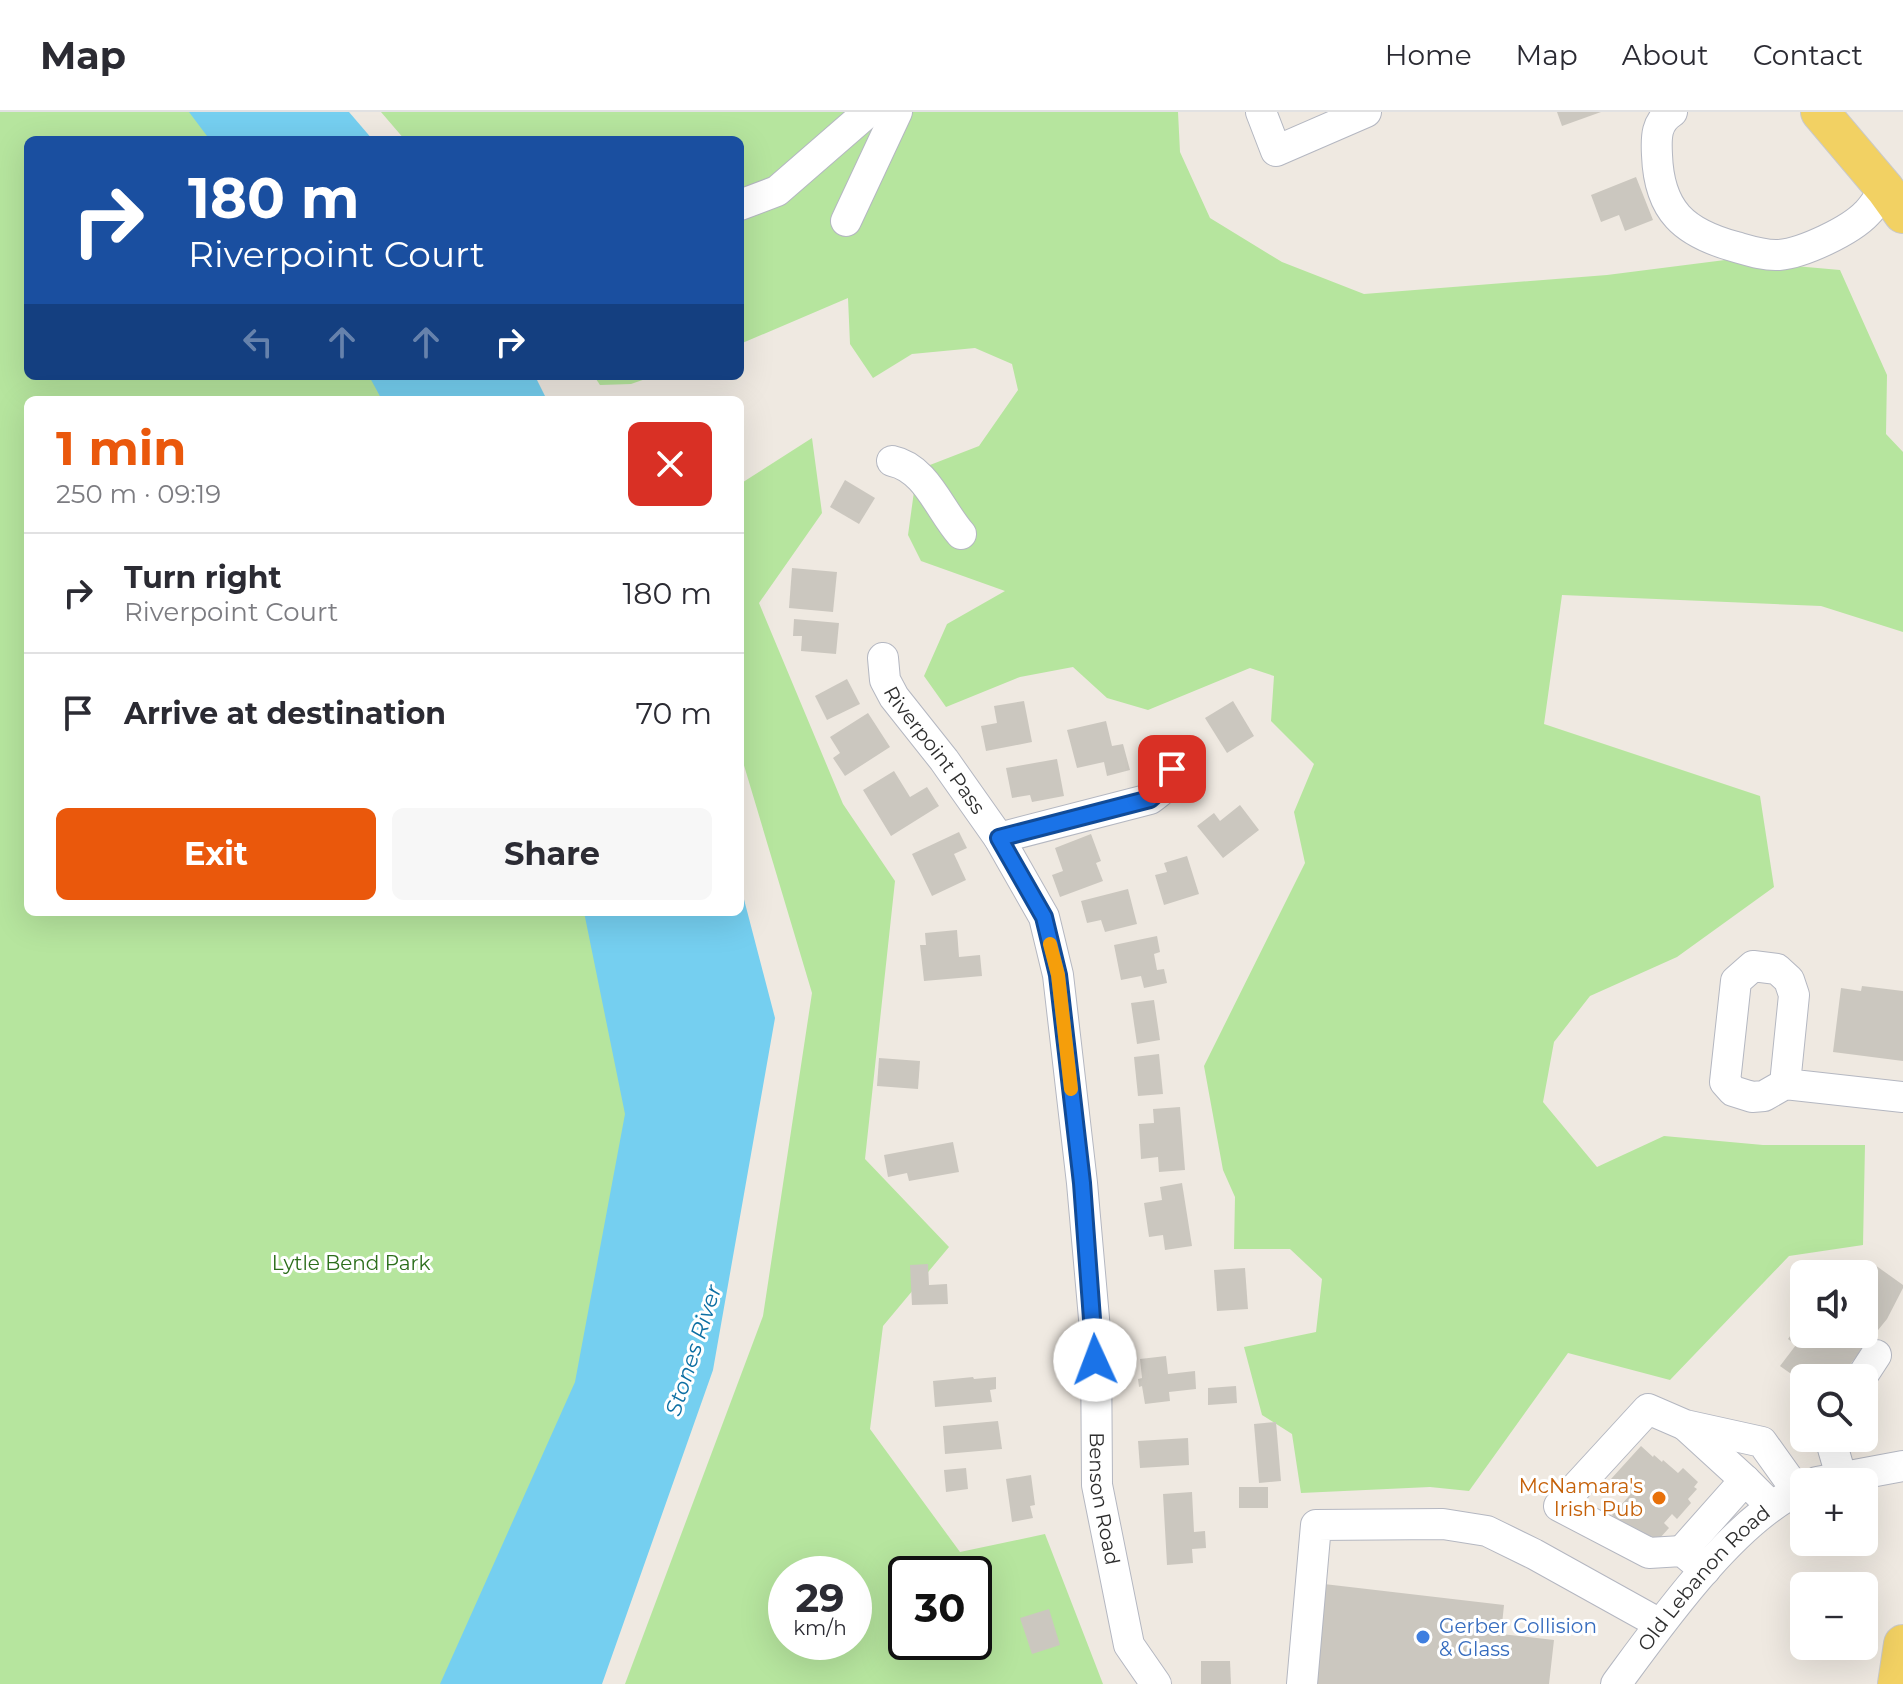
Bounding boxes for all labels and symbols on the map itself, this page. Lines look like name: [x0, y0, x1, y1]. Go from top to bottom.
street label: Riverpoint Pass: [879, 682, 990, 819]
pin: [1138, 735, 1206, 803]
park label: Lytle Bend Park: [272, 1251, 430, 1275]
water label: Stones River: [660, 1280, 728, 1419]
position arrow: [1053, 1318, 1137, 1402]
street label: Benson Road: [1085, 1432, 1125, 1567]
place label: McNamara's Irish Pub: [1519, 1474, 1643, 1521]
marker: McNamara's Irish Pub: [1650, 1489, 1668, 1507]
street label: Old Lebanon Road: [1632, 1500, 1775, 1656]
speed limit sign: 30: [888, 1556, 992, 1660]
place label: Gerber Collision & Glass: [1439, 1614, 1597, 1661]
marker: Gerber Collision & Glass: [1414, 1628, 1432, 1646]

